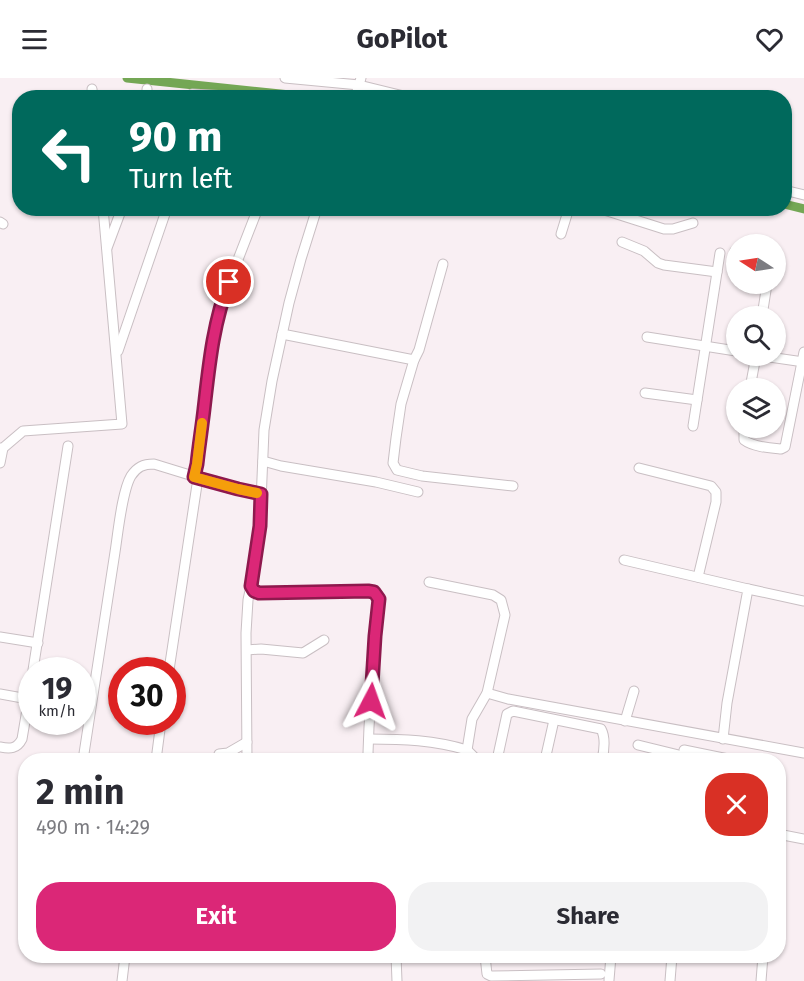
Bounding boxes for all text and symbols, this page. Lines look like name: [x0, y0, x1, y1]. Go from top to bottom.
icon: menu: [18, 23, 51, 56]
text: GoPilot: [356, 23, 448, 55]
icon: heart: [753, 23, 786, 56]
text: 90 m: [129, 112, 223, 162]
icon: left: [30, 114, 108, 192]
text: Turn left: [129, 163, 232, 195]
north arrow: [726, 234, 786, 294]
map controls: [726, 234, 786, 438]
pin: [203, 256, 254, 307]
icon: arrive: [212, 265, 245, 298]
button: search: [726, 306, 786, 366]
button: layers: [726, 378, 786, 438]
speed limit sign: 30: [108, 657, 186, 735]
position arrow: [339, 669, 403, 733]
text: 19: [42, 671, 72, 707]
text: km/h: [38, 702, 76, 720]
text: 2 min: [36, 770, 125, 814]
button: close: [705, 773, 768, 836]
text: 490 m · 14:29: [36, 815, 150, 839]
button: Exit: [36, 882, 396, 951]
button: Share: [408, 882, 768, 951]

